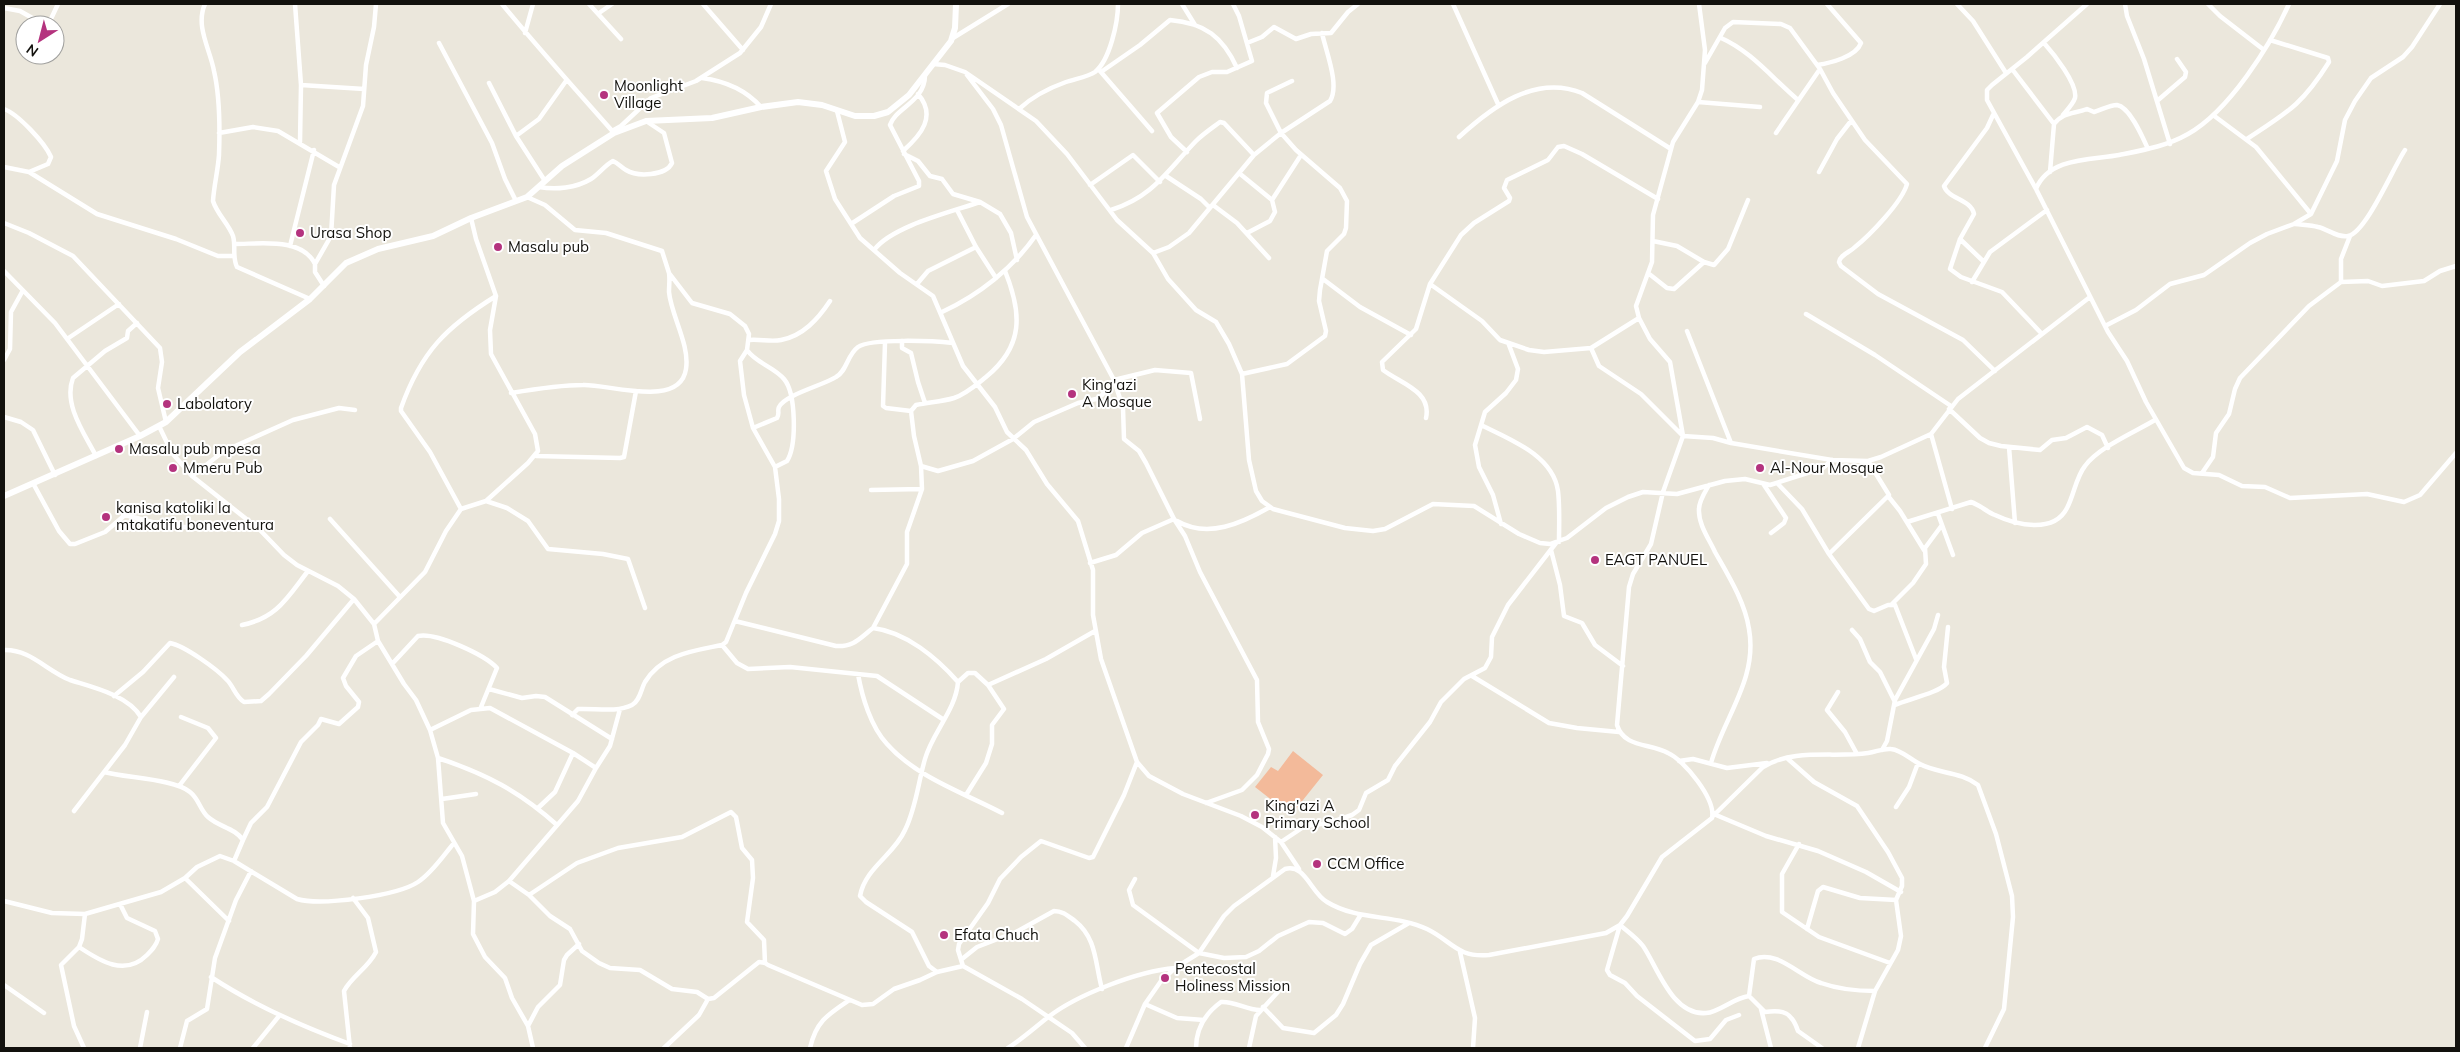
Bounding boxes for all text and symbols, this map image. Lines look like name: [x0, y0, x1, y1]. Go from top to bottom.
north arrow: [15, 15, 65, 65]
text: N: [23, 40, 42, 61]
place label: Moonlight Village: [614, 76, 683, 112]
marker: Moonlight Village: [598, 89, 610, 101]
place label: Urasa Shop: [310, 223, 391, 242]
marker: Urasa Shop: [294, 227, 306, 239]
place label: Masalu pub: [508, 237, 589, 256]
marker: Masalu pub: [492, 241, 504, 253]
place label: King'azi A Mosque: [1082, 375, 1152, 411]
marker: King'azi A Mosque: [1066, 388, 1078, 400]
place label: Labolatory: [177, 394, 252, 413]
marker: Labolatory: [161, 398, 173, 410]
place label: Masalu pub mpesa: [129, 439, 261, 458]
marker: Masalu pub mpesa: [113, 443, 125, 455]
place label: Mmeru Pub: [183, 458, 263, 477]
place label: Al-Nour Mosque: [1770, 458, 1884, 477]
marker: Mmeru Pub: [167, 462, 179, 474]
marker: Al-Nour Mosque: [1754, 462, 1766, 474]
place label: kanisa katoliki la mtakatifu boneventura: [116, 498, 274, 534]
marker: kanisa katoliki la mtakatifu boneventura: [100, 511, 112, 523]
place label: EAGT PANUEL: [1605, 550, 1707, 569]
marker: EAGT PANUEL: [1589, 554, 1601, 566]
place label: King'azi A Primary School: [1265, 796, 1370, 832]
marker: King'azi A Primary School: [1249, 809, 1261, 821]
place label: CCM Office: [1327, 854, 1404, 873]
marker: CCM Office: [1311, 858, 1323, 870]
place label: Efata Chuch: [954, 925, 1039, 944]
marker: Efata Chuch: [938, 929, 950, 941]
place label: Pentecostal Holiness Mission: [1175, 959, 1290, 995]
marker: Pentecostal Holiness Mission: [1159, 972, 1171, 984]

